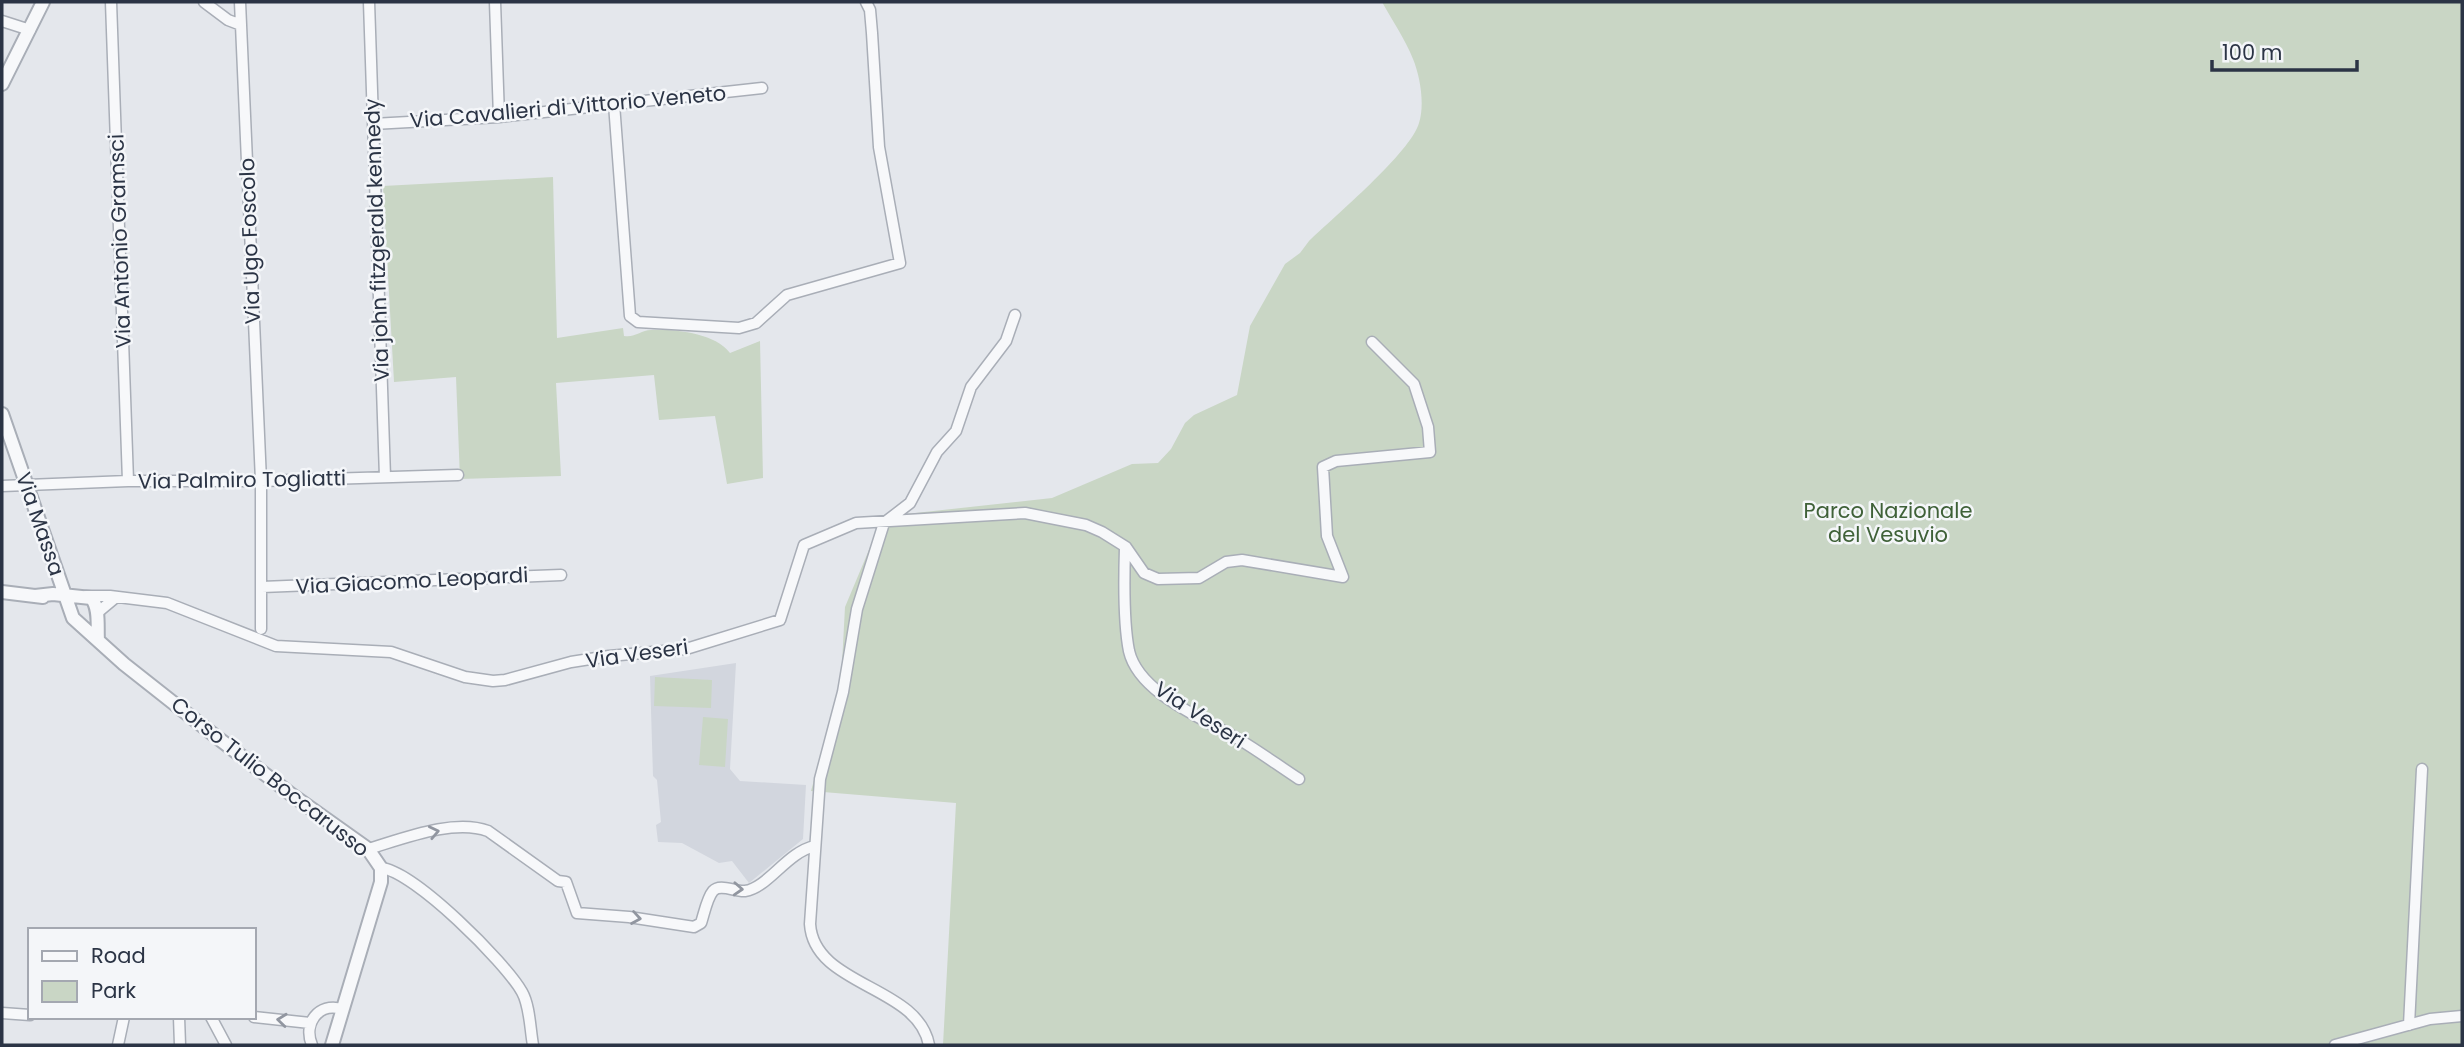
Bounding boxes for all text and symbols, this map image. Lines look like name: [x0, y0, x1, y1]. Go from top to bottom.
scale bar: [2212, 28, 2357, 72]
text: 100 m: [2222, 38, 2282, 67]
street label: Via Cavalieri di Vittorio Veneto: [409, 78, 727, 135]
street label: Via john fitzgerald kennedy: [357, 98, 396, 382]
street label: Via Antonio Gramsci: [101, 133, 138, 349]
street label: Via Ugo Foscolo: [232, 157, 267, 325]
street label: Via Palmiro Togliatti: [138, 463, 346, 496]
street label: Via Massa: [9, 468, 72, 579]
park label: Parco Nazionale del Vesuvio: [1804, 496, 1972, 549]
street label: Via Giacomo Leopardi: [295, 560, 529, 601]
street label: Via Veseri: [584, 632, 690, 675]
street label: Via Veseri: [1149, 674, 1252, 755]
street label: Corso Tulio Boccarusso: [165, 690, 376, 863]
one-way arrow: [428, 825, 440, 840]
one-way arrow: [733, 881, 744, 896]
one-way arrow: [630, 910, 642, 925]
legend: [28, 928, 256, 1019]
text: Road: [91, 941, 146, 970]
text: Park: [91, 976, 136, 1005]
one-way arrow: [276, 1013, 287, 1028]

